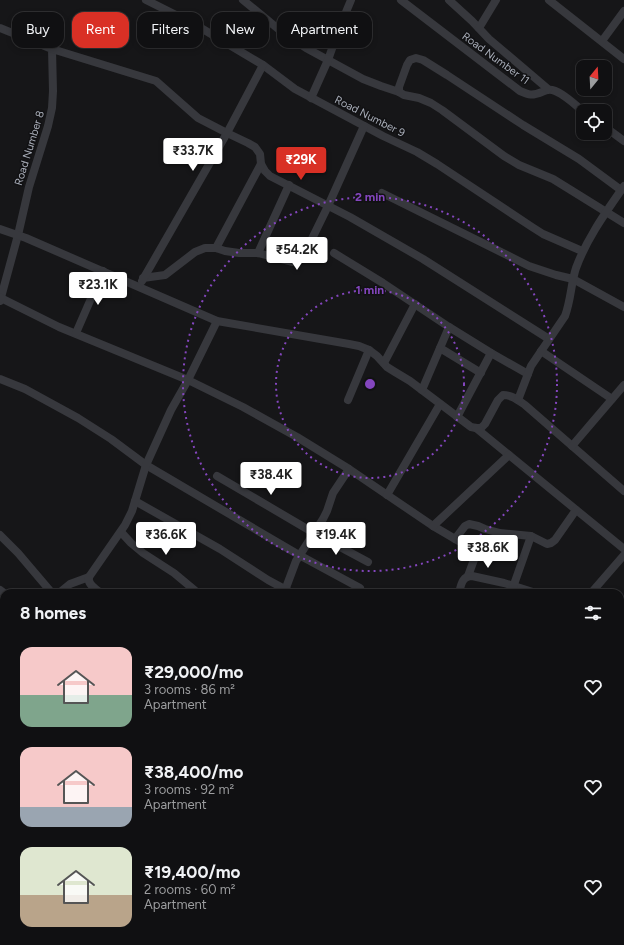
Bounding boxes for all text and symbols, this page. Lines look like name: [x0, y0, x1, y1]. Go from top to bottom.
chip: Buy: [12, 12, 64, 48]
chip: Rent: [72, 12, 129, 48]
chip: Filters: [137, 12, 203, 48]
chip: New: [211, 12, 269, 48]
chip: Apartment: [277, 12, 372, 48]
street label: Road Number 11: [460, 30, 532, 87]
north arrow: [576, 60, 612, 96]
map controls: [576, 60, 612, 140]
street label: Road Number 9: [332, 93, 407, 140]
button: locate: [576, 104, 612, 140]
street label: Road Number 8: [12, 109, 47, 187]
pin: ₹33.7K: [160, 138, 226, 172]
text: ₹33.7K: [172, 143, 214, 158]
pin: ₹29K: [277, 147, 325, 181]
text: ₹29K: [285, 152, 317, 167]
text: 2 min: [355, 190, 385, 204]
pin: ₹54.2K: [264, 237, 330, 271]
text: ₹54.2K: [276, 242, 319, 257]
pin: ₹23.1K: [65, 272, 131, 306]
text: ₹23.1K: [78, 277, 118, 292]
text: 1 min: [356, 283, 384, 297]
centre of rings: [363, 377, 377, 391]
pin: ₹38.4K: [238, 462, 304, 496]
text: ₹38.4K: [249, 467, 293, 482]
pin: ₹36.6K: [133, 522, 199, 556]
pin: ₹19.4K: [303, 522, 369, 556]
text: ₹36.6K: [145, 527, 187, 542]
text: ₹19.4K: [316, 527, 356, 542]
pin: ₹38.6K: [455, 535, 521, 569]
text: ₹38.6K: [467, 540, 509, 555]
icon: filters: [582, 602, 604, 624]
text: 8 homes: [20, 603, 86, 623]
text: ₹29,000/mo: [144, 662, 243, 682]
icon: home: [52, 663, 100, 711]
icon: heart: [582, 676, 604, 698]
text: 3 rooms · 86 m²: [144, 682, 235, 697]
text: Apartment: [144, 697, 207, 712]
text: ₹38,400/mo: [144, 762, 243, 782]
icon: home: [52, 763, 100, 811]
icon: heart: [582, 776, 604, 798]
text: 3 rooms · 92 m²: [144, 782, 234, 797]
text: Apartment: [144, 797, 207, 812]
text: ₹19,400/mo: [144, 862, 240, 882]
icon: home: [52, 863, 100, 911]
icon: heart: [582, 876, 604, 898]
text: 2 rooms · 60 m²: [144, 882, 235, 897]
text: Apartment: [144, 897, 207, 912]

